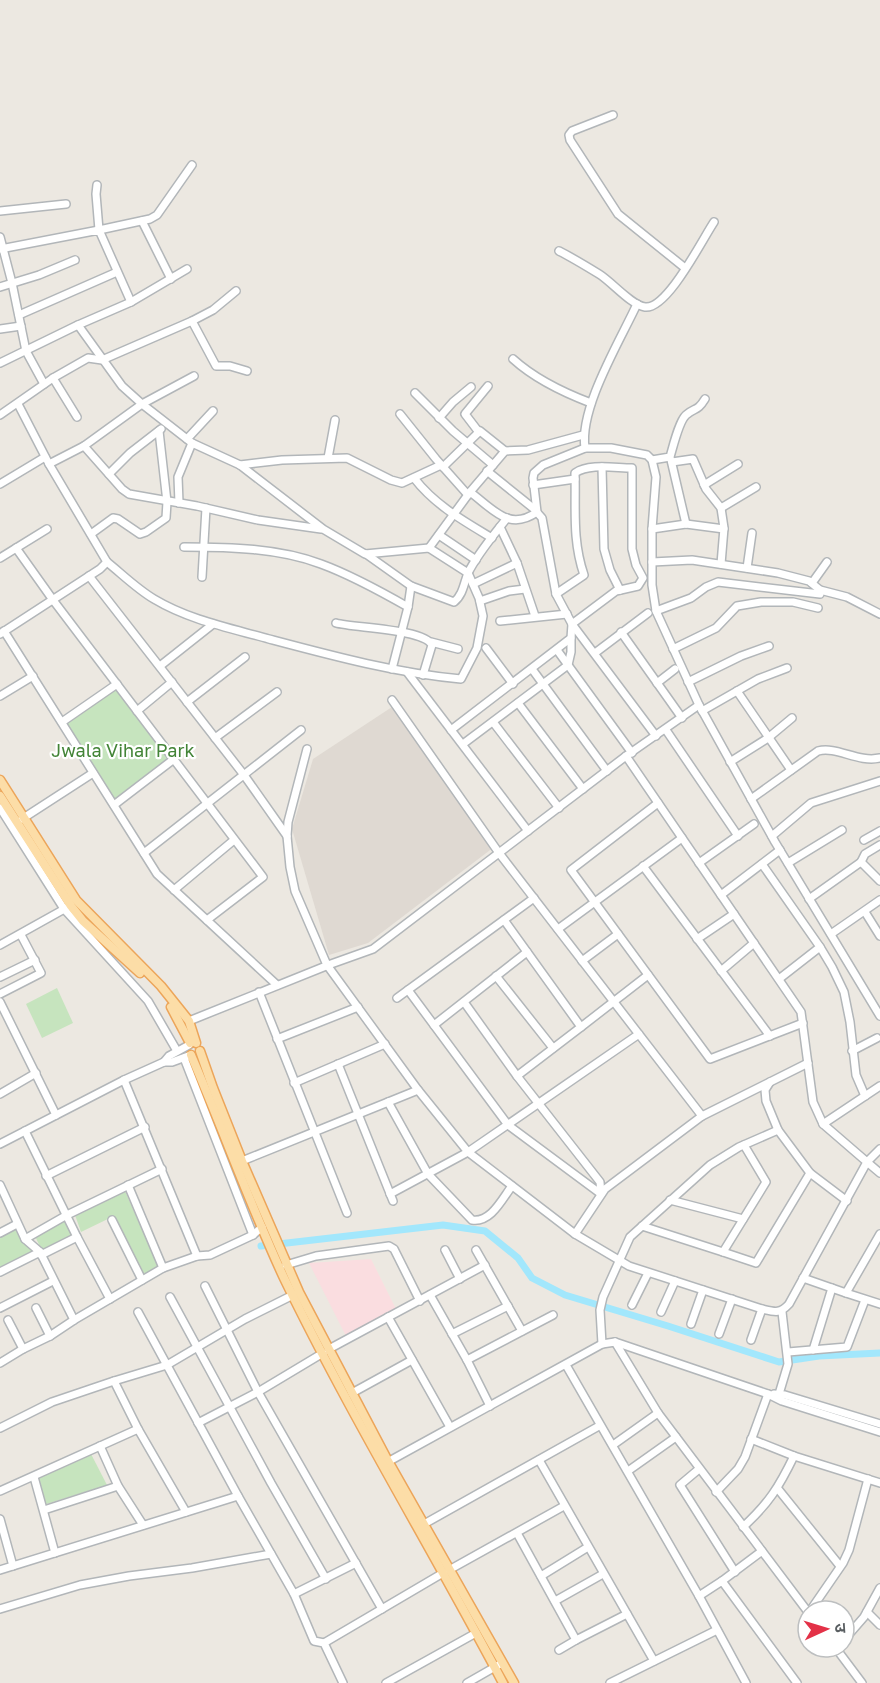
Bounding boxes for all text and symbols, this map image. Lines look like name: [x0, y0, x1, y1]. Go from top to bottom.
park label: Jwala Vihar Park: [51, 739, 195, 761]
north arrow: [796, 1599, 856, 1659]
text: उ: [831, 1623, 851, 1634]

